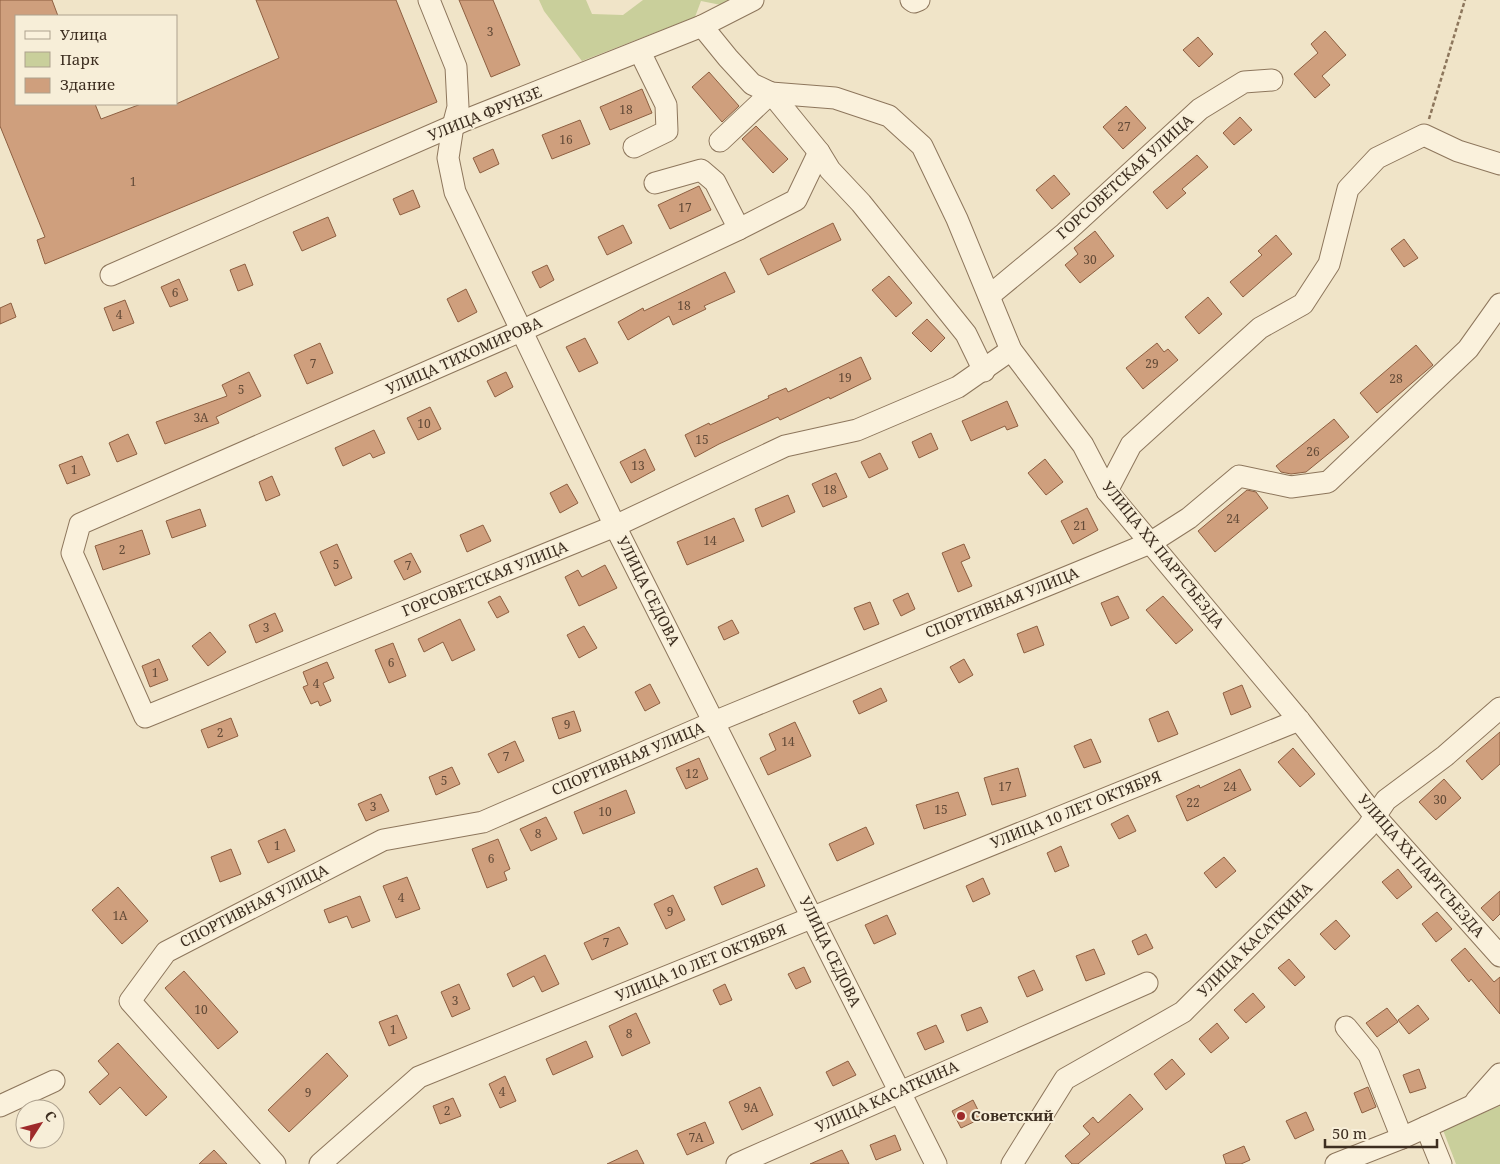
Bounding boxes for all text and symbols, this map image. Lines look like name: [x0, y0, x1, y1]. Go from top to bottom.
legend: [15, 15, 178, 105]
house number: 3: [487, 23, 494, 40]
text: Улица: [60, 24, 108, 44]
text: Парк: [60, 49, 99, 69]
text: Здание: [60, 74, 115, 94]
street label: УЛИЦА ФРУНЗЕ: [425, 81, 545, 145]
house number: 18: [619, 101, 633, 118]
street label: ГОРСОВЕТСКАЯ УЛИЦА: [1052, 109, 1197, 243]
house number: 27: [1117, 118, 1131, 135]
house number: 16: [559, 131, 573, 148]
house number: 1: [130, 173, 136, 190]
house number: 17: [678, 199, 692, 216]
house number: 30: [1083, 251, 1097, 268]
house number: 6: [172, 284, 179, 301]
house number: 18: [677, 297, 691, 314]
house number: 4: [116, 306, 123, 323]
street label: УЛИЦА ТИХОМИРОВА: [382, 311, 545, 399]
house number: 7: [310, 355, 317, 372]
house number: 29: [1145, 355, 1159, 372]
house number: 19: [838, 369, 852, 386]
house number: 28: [1389, 370, 1403, 387]
house number: 5: [238, 381, 244, 398]
house number: 3А: [193, 409, 209, 426]
house number: 10: [417, 415, 431, 432]
house number: 15: [695, 431, 709, 448]
house number: 26: [1306, 443, 1320, 460]
house number: 13: [631, 457, 645, 474]
house number: 1: [71, 461, 77, 478]
street label: УЛИЦА XX ПАРТСЪЕЗДА: [1098, 477, 1230, 632]
house number: 18: [823, 481, 837, 498]
house number: 24: [1226, 510, 1240, 527]
house number: 21: [1073, 517, 1087, 534]
street label: УЛИЦА СЕДОВА: [613, 532, 685, 649]
house number: 14: [703, 532, 717, 549]
street label: ГОРСОВЕТСКАЯ УЛИЦА: [399, 536, 571, 620]
house number: 2: [119, 541, 125, 558]
house number: 5: [333, 556, 339, 573]
house number: 7: [405, 557, 412, 574]
street label: СПОРТИВНАЯ УЛИЦА: [922, 562, 1082, 642]
house number: 3: [263, 619, 270, 636]
house number: 6: [388, 654, 395, 671]
house number: 1: [152, 664, 158, 681]
house number: 4: [313, 675, 320, 692]
house number: 9: [564, 716, 570, 733]
street label: СПОРТИВНАЯ УЛИЦА: [548, 717, 707, 799]
house number: 2: [217, 724, 223, 741]
house number: 14: [781, 733, 795, 750]
house number: 7: [503, 748, 510, 765]
house number: 12: [685, 765, 699, 782]
street label: УЛИЦА 10 ЛЕТ ОКТЯБРЯ: [987, 766, 1164, 853]
house number: 5: [441, 772, 447, 789]
house number: 17: [998, 778, 1012, 795]
house number: 24: [1223, 778, 1237, 795]
street label: УЛИЦА XX ПАРТСЪЕЗДА: [1354, 789, 1490, 942]
house number: 30: [1433, 791, 1447, 808]
house number: 22: [1186, 794, 1200, 811]
house number: 3: [370, 798, 377, 815]
house number: 15: [934, 801, 948, 818]
house number: 10: [598, 803, 612, 820]
house number: 8: [535, 825, 542, 842]
house number: 1: [274, 837, 280, 854]
house number: 6: [488, 850, 495, 867]
street label: СПОРТИВНАЯ УЛИЦА: [176, 859, 332, 951]
street label: УЛИЦА КАСАТКИНА: [1193, 877, 1316, 1001]
house number: 4: [398, 889, 405, 906]
street label: УЛИЦА СЕДОВА: [796, 893, 866, 1010]
house number: 9: [667, 903, 673, 920]
house number: 1А: [112, 907, 128, 924]
street label: УЛИЦА 10 ЛЕТ ОКТЯБРЯ: [612, 919, 789, 1006]
house number: 7: [603, 934, 610, 951]
house number: 3: [452, 992, 459, 1009]
house number: 10: [194, 1001, 208, 1018]
house number: 1: [390, 1021, 396, 1038]
house number: 8: [626, 1025, 633, 1042]
street label: УЛИЦА КАСАТКИНА: [812, 1055, 962, 1137]
house number: 4: [499, 1083, 506, 1100]
house number: 9: [305, 1084, 311, 1101]
north arrow: [15, 1099, 65, 1149]
house number: 9А: [743, 1099, 759, 1116]
house number: 2: [444, 1102, 450, 1119]
place label: Советский: [971, 1105, 1053, 1125]
text: С: [41, 1107, 61, 1125]
marker: Советский: [955, 1110, 967, 1122]
scale bar: [1325, 1116, 1438, 1148]
text: 50 m: [1332, 1123, 1367, 1143]
house number: 7А: [688, 1129, 704, 1146]

